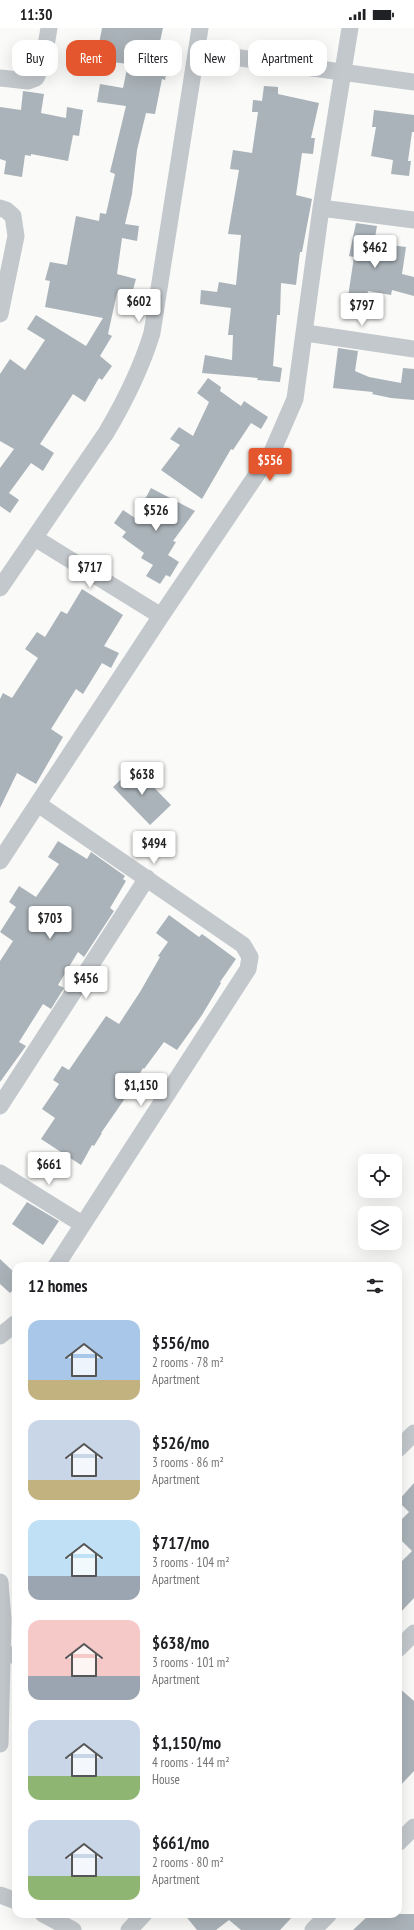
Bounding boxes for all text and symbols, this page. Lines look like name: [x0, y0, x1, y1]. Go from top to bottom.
text: 11:30: [20, 5, 52, 24]
chip: Buy: [12, 40, 58, 76]
chip: Rent: [66, 40, 116, 76]
chip: Filters: [124, 40, 182, 76]
chip: New: [190, 40, 240, 76]
chip: Apartment: [248, 40, 327, 76]
pin: $462: [351, 235, 399, 269]
text: $462: [363, 239, 387, 256]
pin: $602: [115, 289, 163, 323]
text: $602: [127, 293, 151, 310]
pin: $797: [338, 293, 386, 327]
text: $797: [350, 297, 374, 314]
pin: $556: [246, 448, 294, 482]
text: $556: [258, 452, 282, 469]
pin: $526: [132, 498, 180, 532]
text: $526: [144, 502, 168, 519]
pin: $717: [66, 555, 114, 589]
text: $717: [78, 559, 102, 576]
pin: $638: [118, 762, 166, 796]
text: $638: [130, 766, 154, 783]
pin: $494: [130, 831, 178, 865]
text: $494: [142, 835, 166, 852]
pin: $703: [26, 906, 74, 940]
text: $703: [38, 910, 62, 927]
pin: $456: [62, 966, 110, 1000]
text: $456: [74, 970, 98, 987]
pin: $1,150: [108, 1073, 174, 1107]
text: $1,150: [124, 1077, 158, 1094]
pin: $661: [25, 1152, 73, 1186]
map controls: [358, 1154, 402, 1250]
button: locate: [358, 1154, 402, 1198]
text: $661: [37, 1156, 61, 1173]
button: layers: [358, 1206, 402, 1250]
text: 12 homes: [28, 1275, 87, 1297]
icon: filters: [364, 1275, 386, 1297]
text: $556/mo: [152, 1332, 209, 1354]
icon: home: [60, 1336, 108, 1384]
text: 2 rooms · 78 m²: [152, 1354, 224, 1371]
text: Apartment: [152, 1371, 200, 1388]
text: $526/mo: [152, 1432, 209, 1454]
icon: home: [60, 1436, 108, 1484]
text: 3 rooms · 86 m²: [152, 1454, 224, 1471]
text: Apartment: [152, 1471, 200, 1488]
text: $717/mo: [152, 1532, 209, 1554]
icon: home: [60, 1536, 108, 1584]
text: 3 rooms · 104 m²: [152, 1554, 230, 1571]
text: Apartment: [152, 1571, 200, 1588]
text: $638/mo: [152, 1632, 209, 1654]
icon: home: [60, 1636, 108, 1684]
text: 3 rooms · 101 m²: [152, 1654, 230, 1671]
text: Apartment: [152, 1671, 200, 1688]
text: $1,150/mo: [152, 1732, 221, 1754]
icon: home: [60, 1736, 108, 1784]
text: 4 rooms · 144 m²: [152, 1754, 230, 1771]
text: House: [152, 1771, 180, 1788]
text: $661/mo: [152, 1832, 209, 1854]
icon: home: [60, 1836, 108, 1884]
text: 2 rooms · 80 m²: [152, 1854, 224, 1871]
text: Apartment: [152, 1871, 200, 1888]

